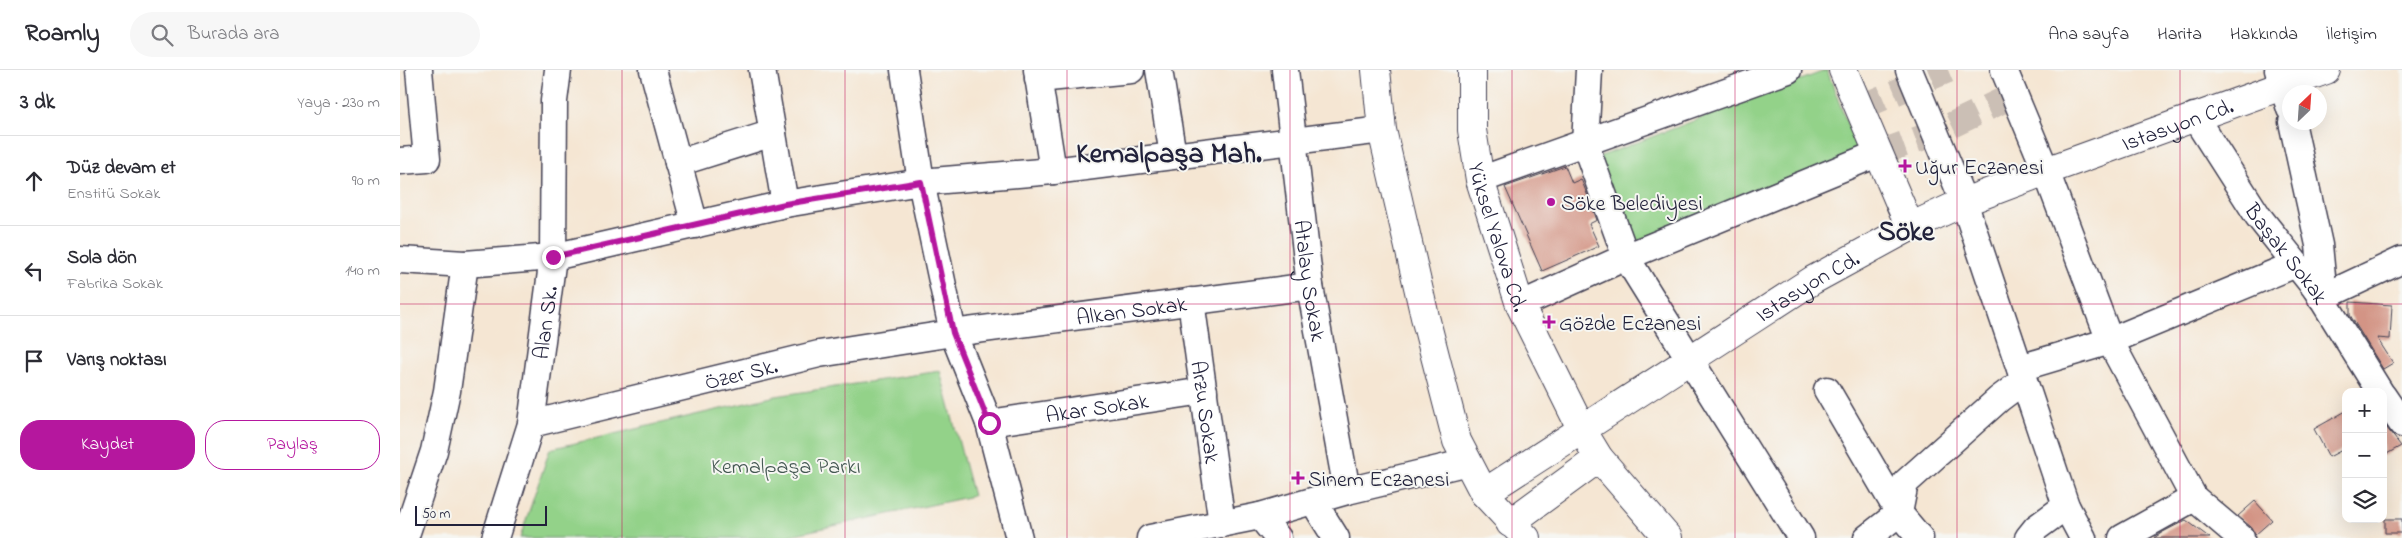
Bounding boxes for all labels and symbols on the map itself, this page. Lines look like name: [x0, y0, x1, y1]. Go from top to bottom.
north arrow: [2282, 85, 2327, 130]
street label: Istasyon Cd.: [2118, 92, 2238, 161]
district label: Kemalpaşa Mah.: [1076, 135, 1262, 176]
place label: Uğur Eczanesi: [1915, 153, 2044, 186]
street label: Yüksel Yalova Cd.: [1458, 160, 1534, 318]
marker: Uğur Eczanesi: [1899, 160, 1911, 172]
place label: Söke Belediyesi: [1561, 189, 1703, 222]
marker: Söke Belediyesi: [1545, 196, 1557, 208]
street label: Başak Sokak: [2234, 197, 2335, 312]
district label: Söke: [1878, 213, 1936, 254]
street label: Atalay Sokak: [1283, 218, 1333, 345]
street label: Istasyon Cd.: [1750, 244, 1866, 332]
route end: [542, 246, 565, 269]
street label: Alan Sk.: [527, 284, 568, 361]
street label: Alkan Sokak: [1075, 289, 1189, 336]
place label: Gözde Eczanesi: [1559, 309, 1701, 341]
marker: Gözde Eczanesi: [1543, 316, 1555, 328]
street label: Özer Sk.: [702, 352, 781, 400]
street label: Arzu Sokak: [1180, 359, 1226, 466]
street label: Akar Sokak: [1044, 386, 1151, 433]
route start: [978, 412, 1001, 435]
park label: Kemalpaşa Parkı: [711, 452, 861, 484]
place label: Sinem Eczanesi: [1308, 465, 1449, 497]
marker: Sinem Eczanesi: [1292, 472, 1304, 484]
scale bar: [415, 503, 548, 526]

